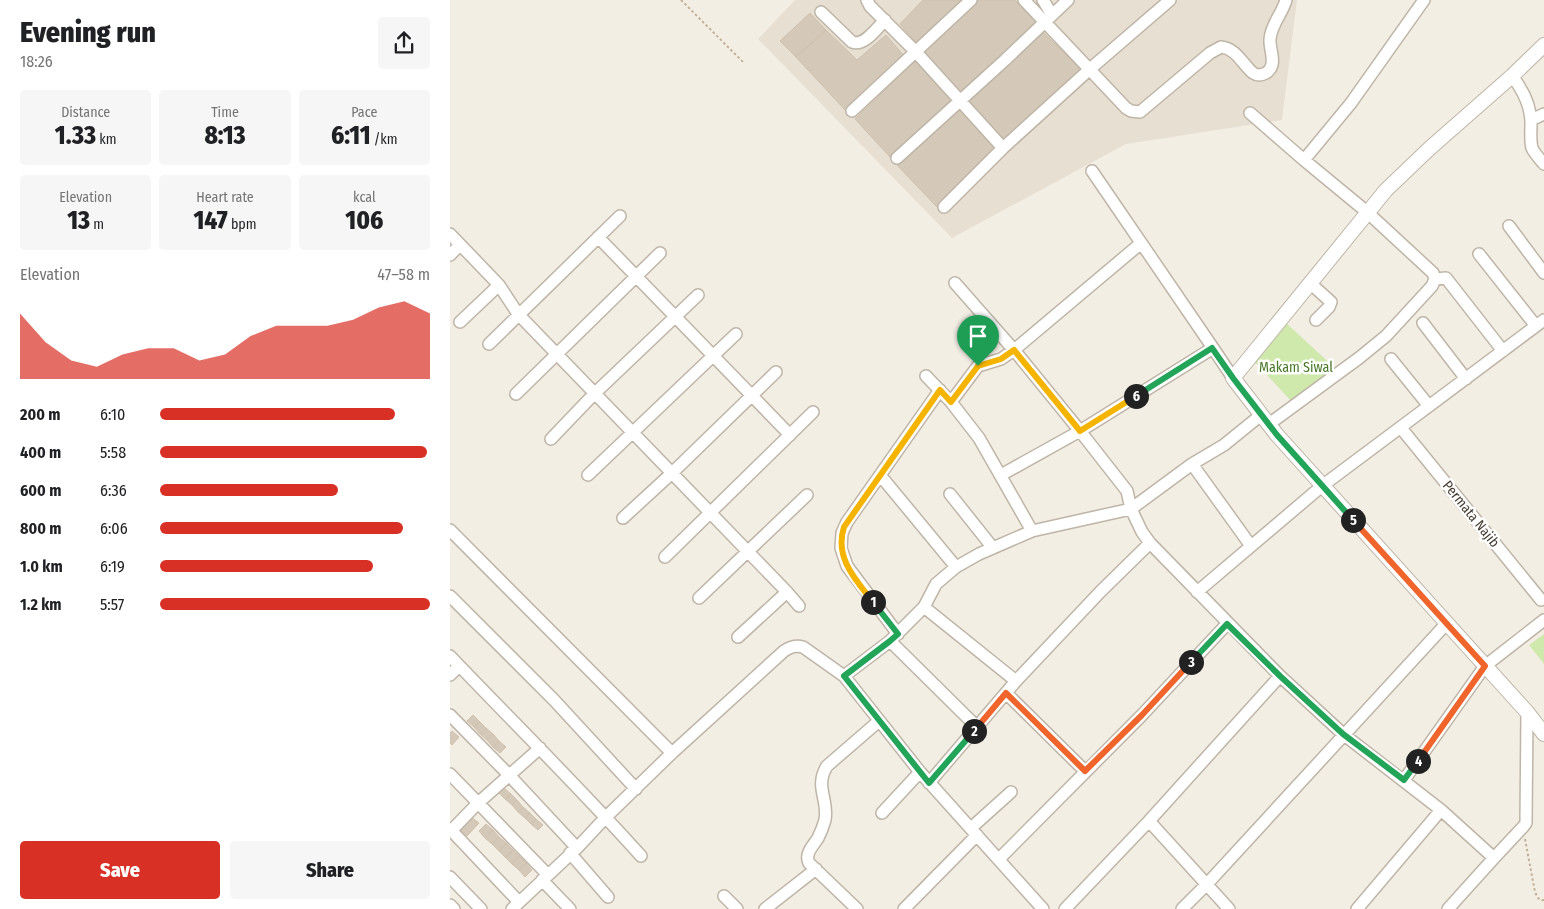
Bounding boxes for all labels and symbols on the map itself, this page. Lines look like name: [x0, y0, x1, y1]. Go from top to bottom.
pin: [957, 315, 999, 366]
park label: Makam Siwal: [1259, 359, 1333, 376]
pin: 6: [1124, 384, 1148, 408]
street label: Permata Najib: [1439, 477, 1503, 551]
pin: 5: [1340, 508, 1366, 532]
pin: 1: [860, 590, 886, 614]
pin: 3: [1178, 650, 1204, 674]
pin: 2: [962, 718, 986, 744]
pin: 4: [1406, 748, 1430, 774]

